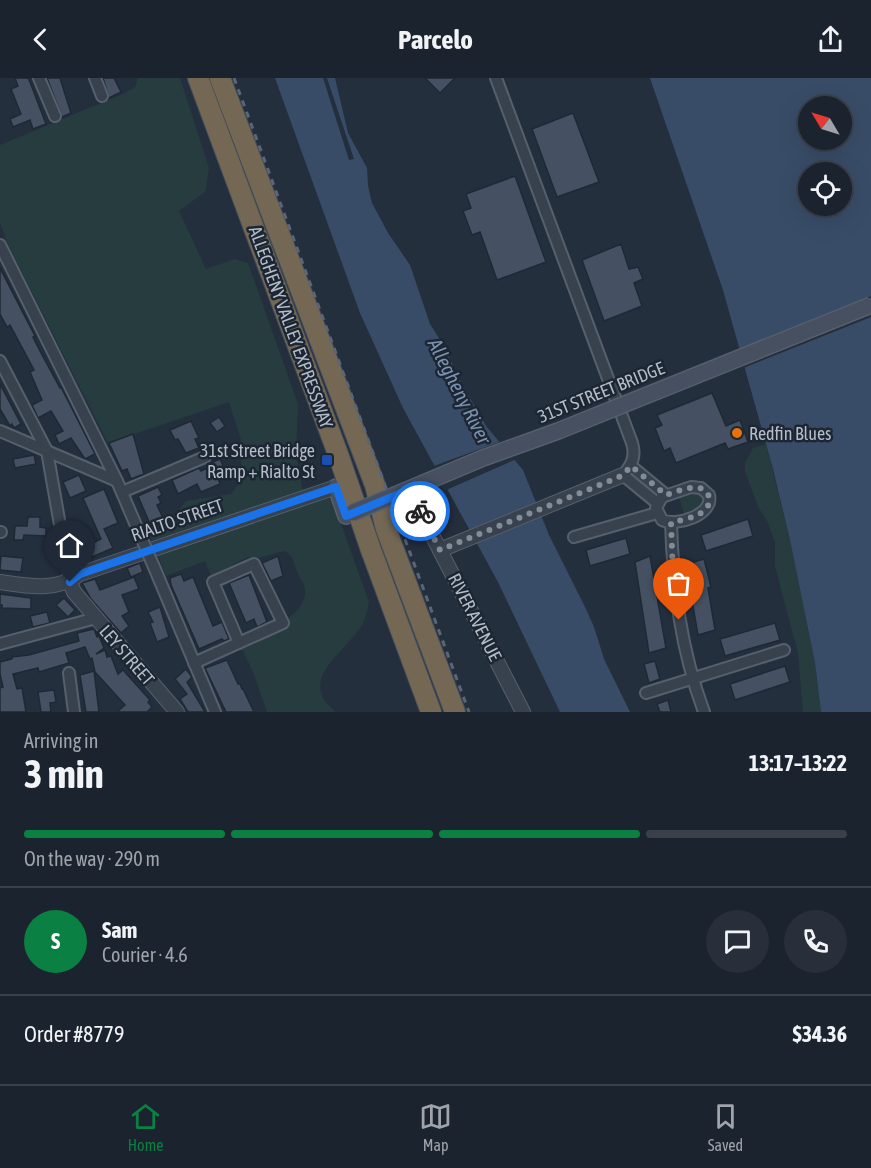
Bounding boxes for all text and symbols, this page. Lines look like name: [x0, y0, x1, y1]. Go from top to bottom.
icon: back: [24, 23, 57, 56]
icon: share: [814, 23, 847, 56]
text: Parcelo: [398, 24, 473, 55]
north arrow: [798, 96, 852, 150]
map controls: [798, 96, 852, 216]
button: locate: [798, 162, 852, 216]
street label: ALLEGHENY VALLEY EXPRESSWAY: [245, 223, 337, 431]
water label: Allegheny River: [423, 334, 497, 449]
street label: 31ST STREET BRIDGE: [535, 357, 668, 427]
place label: Redfin Blues: [749, 423, 831, 444]
marker: Redfin Blues: [730, 426, 744, 440]
place label: 31st Street Bridge Ramp + Rialto St: [200, 440, 315, 482]
marker: 31st Street Bridge Ramp + Rialto St: [320, 453, 334, 467]
courier: [390, 481, 450, 541]
street label: RIALTO STREET: [128, 494, 226, 546]
icon: bike: [404, 495, 437, 528]
pin: [44, 520, 95, 582]
icon: home: [53, 529, 86, 562]
pin: [653, 558, 704, 620]
icon: bag: [662, 567, 695, 600]
street label: RIVER AVENUE: [444, 570, 506, 665]
street label: LEY STREET: [95, 621, 159, 689]
text: Arriving in: [24, 729, 98, 752]
text: 13:17–13:22: [749, 750, 847, 776]
text: 3 min: [24, 752, 104, 796]
text: On the way · 290 m: [24, 847, 160, 870]
button: chat: [706, 910, 769, 973]
button: phone: [784, 910, 847, 973]
text: Sam: [102, 917, 137, 943]
text: S: [51, 928, 60, 954]
text: Courier · 4.6: [102, 943, 188, 966]
text: Order #8779: [24, 1021, 124, 1047]
text: $34.36: [792, 1021, 847, 1047]
tab: Home: [128, 1100, 163, 1154]
tab: Map: [419, 1100, 452, 1154]
tab: Saved: [708, 1100, 743, 1154]

